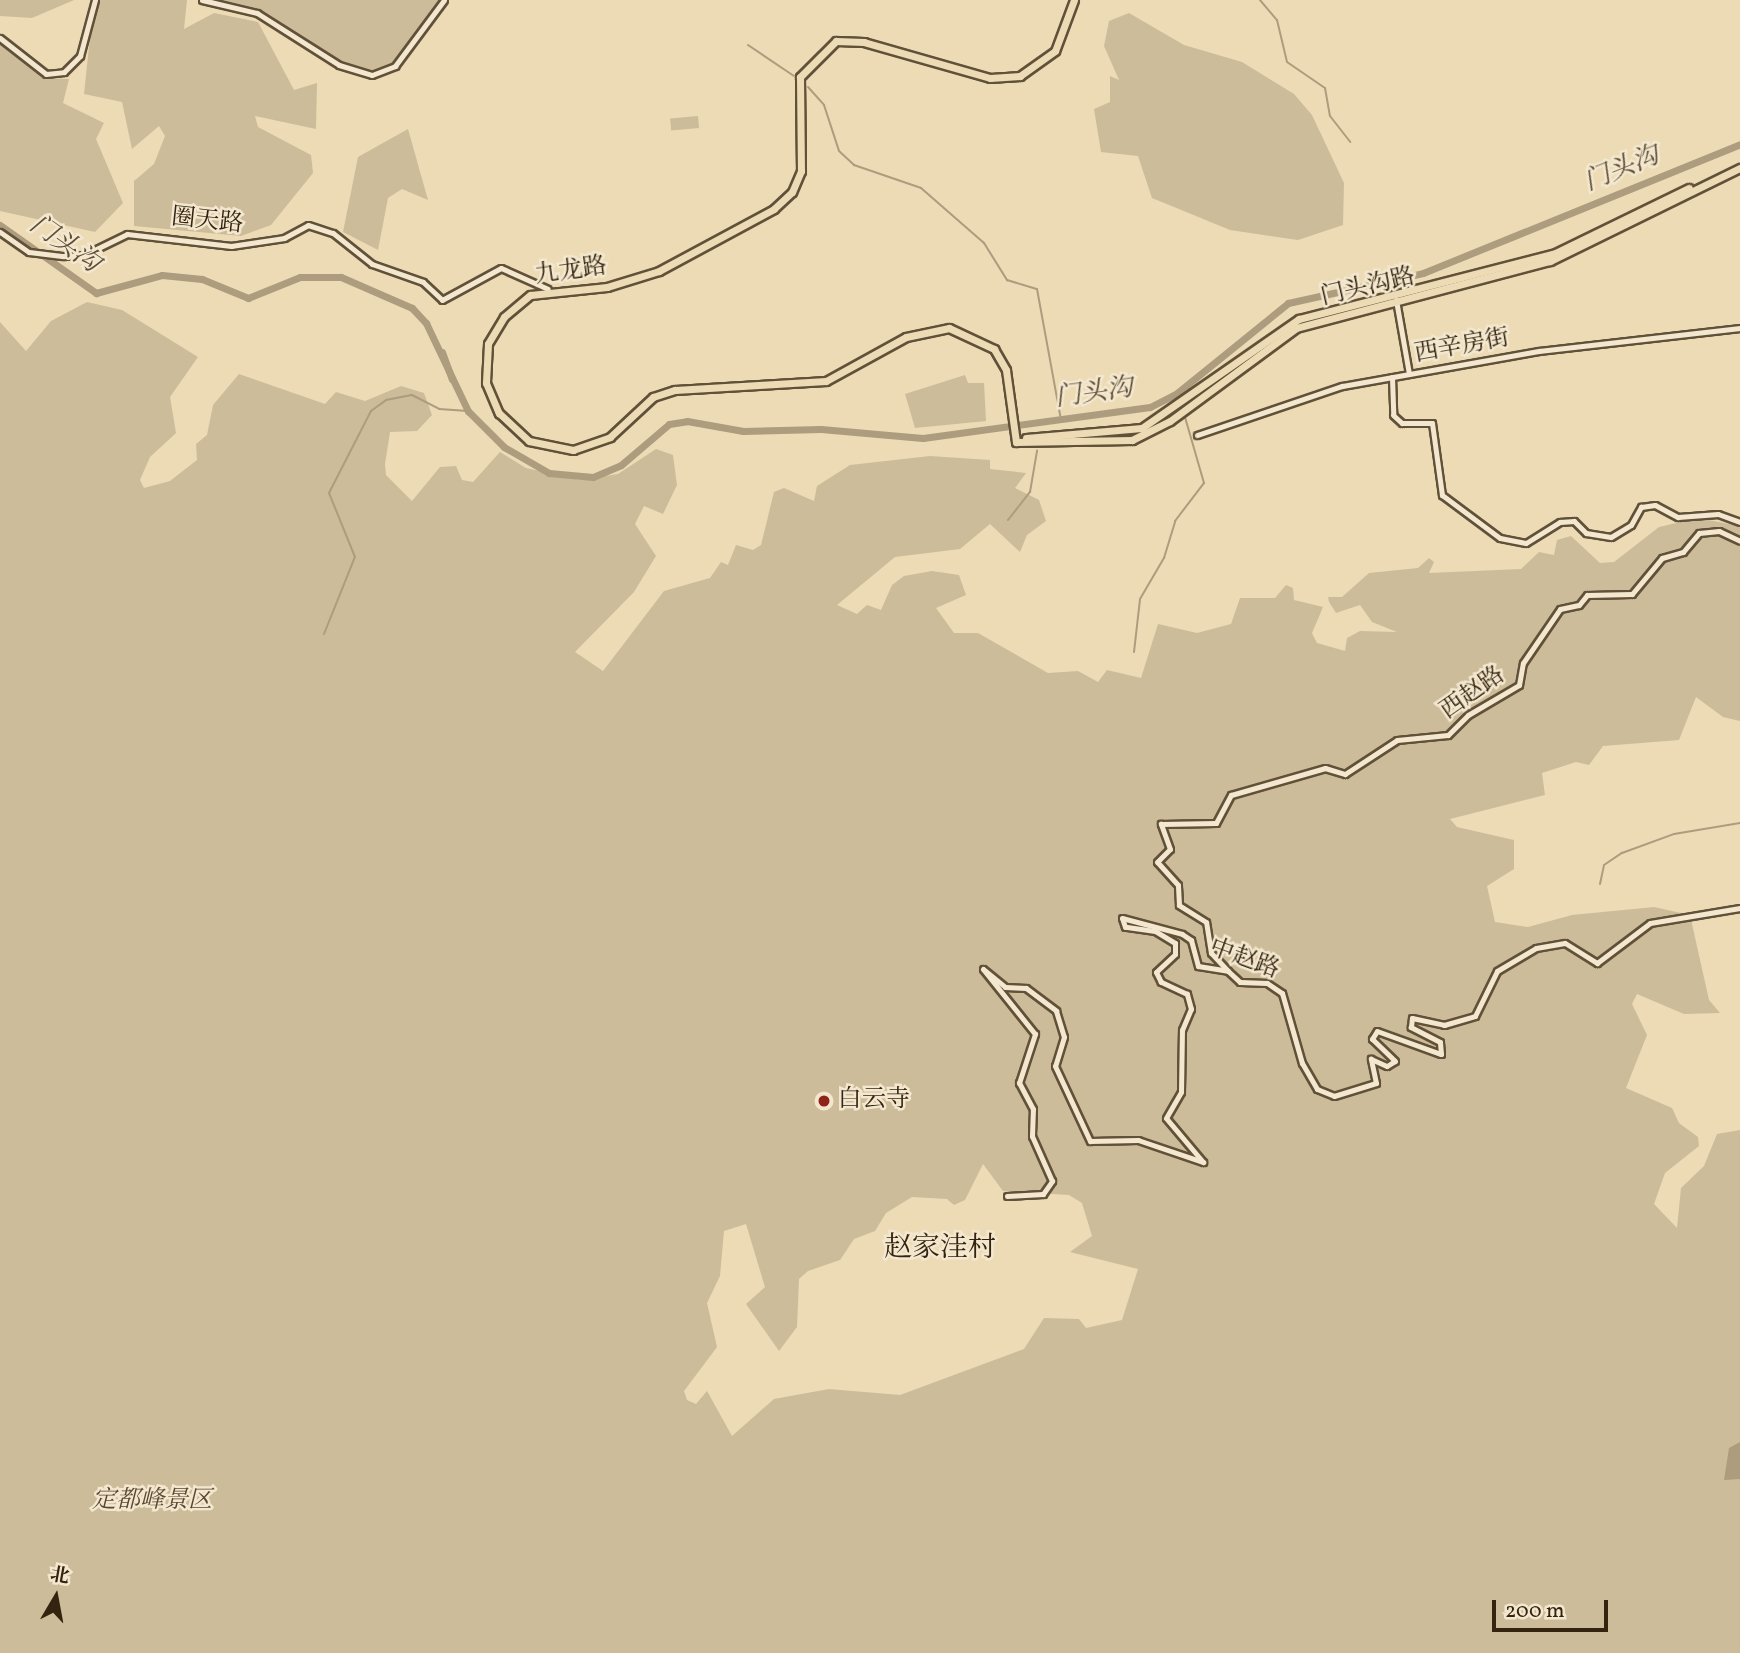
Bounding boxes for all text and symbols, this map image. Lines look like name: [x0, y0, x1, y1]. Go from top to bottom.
water label: 门头沟: [1580, 141, 1664, 199]
street label: 圈天路: [170, 204, 244, 240]
water label: 门头沟: [23, 210, 105, 280]
street label: 九龙路: [533, 253, 609, 291]
street label: 门头沟路: [1318, 263, 1418, 313]
street label: 西辛房街: [1412, 324, 1512, 370]
water label: 门头沟: [1053, 373, 1135, 415]
street label: 西赵路: [1435, 662, 1511, 726]
street label: 中赵路: [1205, 934, 1283, 986]
place label: 白云寺: [838, 1087, 910, 1115]
marker: 白云寺: [816, 1093, 832, 1109]
district label: 赵家洼村: [884, 1232, 996, 1266]
park label: 定都峰景区: [92, 1488, 212, 1516]
north arrow: [21, 1562, 91, 1632]
text: 北: [48, 1562, 71, 1591]
scale bar: [1495, 1586, 1610, 1630]
text: 200 m: [1505, 1597, 1565, 1626]

